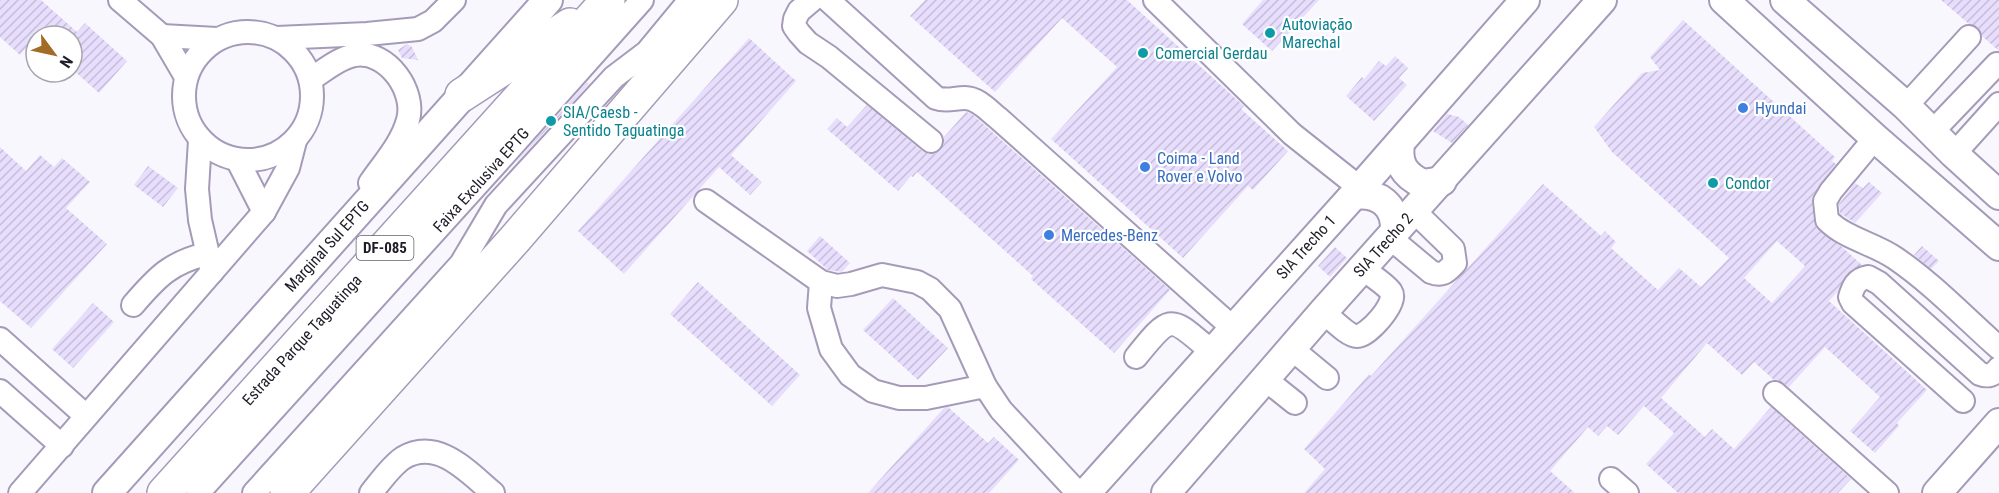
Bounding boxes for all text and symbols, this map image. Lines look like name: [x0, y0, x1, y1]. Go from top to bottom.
place label: Autoviação Marechal: [1282, 15, 1353, 52]
north arrow: [24, 24, 84, 84]
marker: Autoviação Marechal: [1263, 26, 1277, 40]
place label: Comercial Gerdau: [1155, 44, 1267, 63]
marker: Comercial Gerdau: [1136, 46, 1150, 60]
text: N: [56, 53, 77, 71]
place label: Hyundai: [1755, 99, 1806, 118]
marker: Hyundai: [1736, 101, 1750, 115]
place label: SIA/Caesb - Sentido Taguatinga: [563, 103, 684, 140]
marker: SIA/Caesb - Sentido Taguatinga: [544, 114, 558, 128]
street label: Faixa Exclusiva EPTG: [429, 124, 533, 236]
place label: Coima - Land Rover e Volvo: [1157, 149, 1242, 186]
marker: Coima - Land Rover e Volvo: [1138, 160, 1152, 174]
place label: Condor: [1725, 174, 1771, 193]
marker: Condor: [1706, 176, 1720, 190]
street label: Marginal Sul EPTG: [281, 196, 373, 296]
street label: SIA Trecho 2: [1349, 209, 1417, 281]
street label: SIA Trecho 1: [1272, 211, 1340, 283]
place label: Mercedes-Benz: [1061, 226, 1158, 245]
marker: Mercedes-Benz: [1042, 228, 1056, 242]
road number: DF-085: [356, 236, 414, 260]
street label: Estrada Parque Taguatinga: [238, 271, 366, 409]

